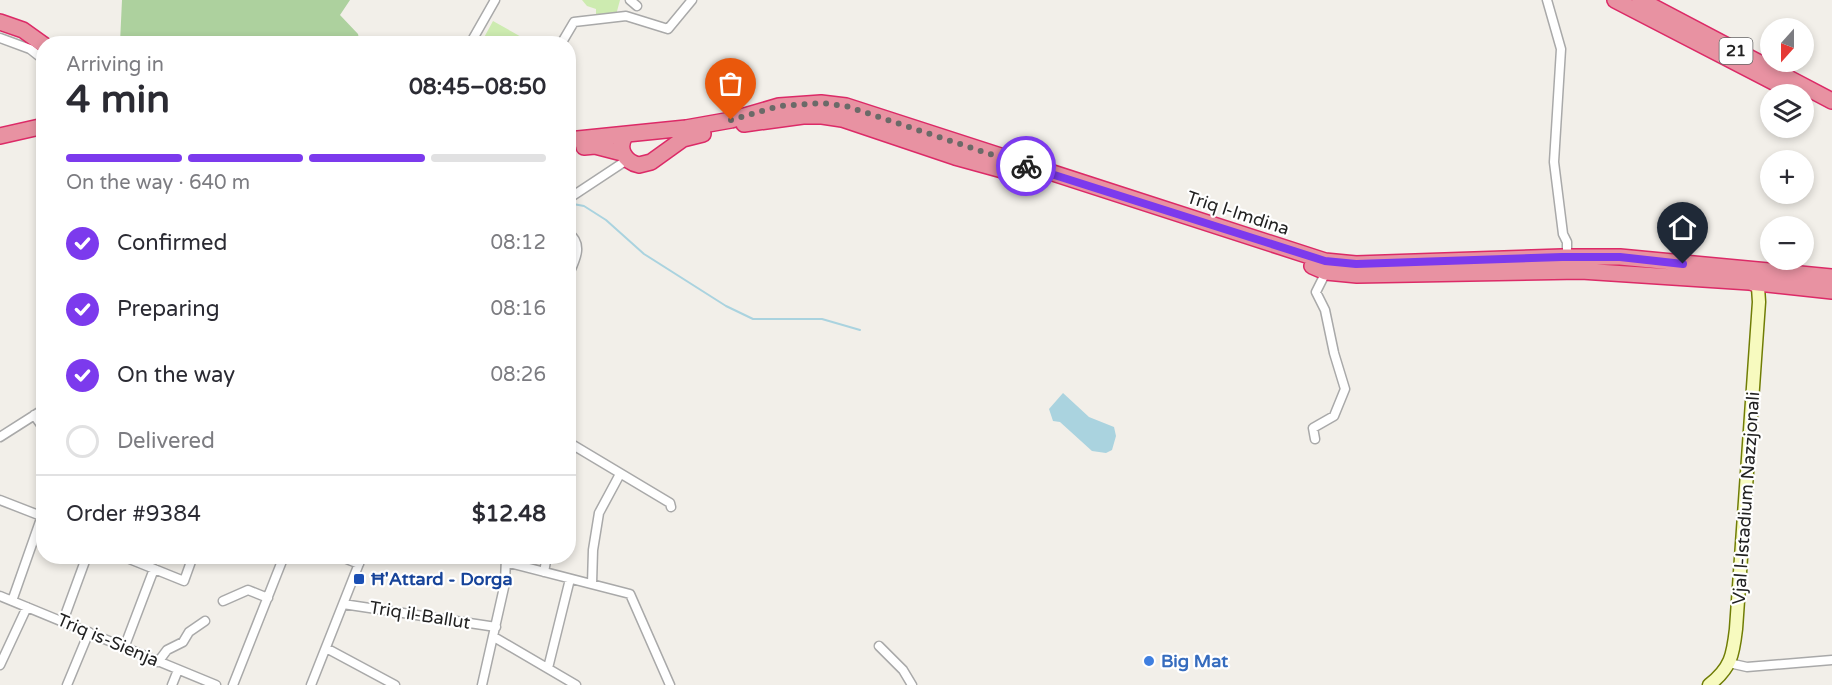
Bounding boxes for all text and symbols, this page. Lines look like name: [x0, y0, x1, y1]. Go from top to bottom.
north arrow: [1760, 18, 1814, 72]
map controls: [1760, 18, 1814, 270]
road number: 21: [1720, 38, 1752, 64]
text: Arriving in: [66, 53, 164, 77]
pin: [705, 58, 756, 120]
icon: bag: [714, 67, 747, 100]
text: 08:45–08:50: [409, 74, 546, 100]
text: 4 min: [66, 76, 170, 123]
button: layers: [1760, 84, 1814, 138]
courier: [996, 136, 1056, 196]
icon: bike: [1010, 150, 1043, 183]
button: +: [1760, 150, 1814, 204]
text: On the way · 640 m: [66, 171, 250, 195]
street label: Triq l-Imdina: [1184, 186, 1292, 240]
pin: [1657, 202, 1708, 264]
icon: home: [1666, 211, 1699, 244]
button: −: [1760, 216, 1814, 270]
icon: check: [66, 227, 99, 260]
text: Confirmed: [117, 230, 227, 256]
text: 08:12: [491, 231, 546, 255]
icon: check: [66, 293, 99, 326]
text: Preparing: [117, 296, 220, 322]
text: 08:16: [491, 297, 546, 321]
icon: check: [66, 359, 99, 392]
text: On the way: [117, 362, 235, 388]
text: 08:26: [491, 363, 546, 387]
street label: Vjal l-Istadium Nazzjonali: [1728, 391, 1764, 605]
text: Delivered: [117, 428, 215, 454]
text: Order #9384: [66, 501, 201, 527]
text: $12.48: [472, 501, 546, 527]
place label: Ħ'Attard - Dorga: [371, 568, 513, 590]
marker: Ħ'Attard - Dorga: [352, 572, 366, 586]
street label: Triq il-Ballut: [368, 596, 472, 634]
street label: Triq is-Sienja: [54, 609, 162, 671]
place label: Big Mat: [1161, 650, 1228, 672]
marker: Big Mat: [1142, 654, 1156, 668]

